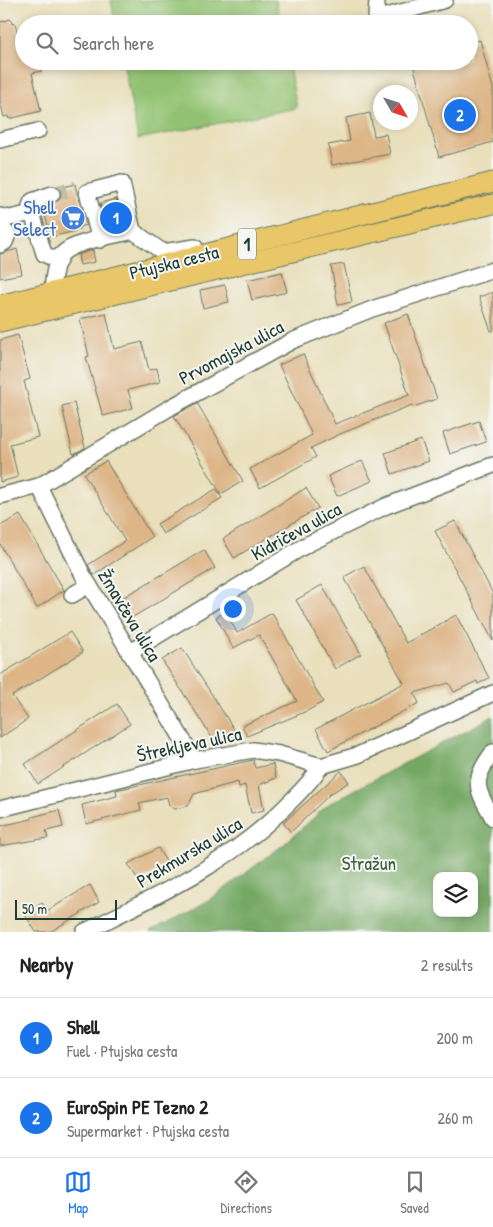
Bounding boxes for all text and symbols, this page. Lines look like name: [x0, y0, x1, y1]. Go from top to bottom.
search box: [15, 15, 478, 70]
icon: search: [33, 29, 61, 57]
text: Search here: [73, 30, 154, 56]
north arrow: [373, 85, 418, 130]
pin: 2: [444, 96, 476, 134]
place label: Shell Select: [13, 194, 57, 242]
pin: 1: [100, 199, 132, 237]
supermarket icon: Shell Select: [60, 205, 86, 231]
road number: 1: [238, 228, 256, 260]
street label: Ptujska cesta: [127, 238, 222, 286]
street label: Prvomajska ulica: [174, 313, 288, 391]
street label: Kidričeva ulica: [246, 495, 346, 566]
street label: Žmavčeva ulica: [92, 564, 168, 667]
your location: [220, 596, 246, 622]
street label: Štrekljeva ulica: [134, 720, 244, 768]
street label: Prekmurska ulica: [132, 810, 247, 894]
park label: Stražun: [342, 850, 396, 876]
map controls: [433, 872, 478, 917]
button: layers: [433, 872, 478, 917]
scale bar: [15, 897, 118, 920]
text: 50 m: [22, 899, 47, 918]
text: Nearby: [20, 950, 73, 979]
text: 2 results: [421, 954, 473, 976]
text: Shell: [67, 1014, 99, 1040]
text: 1: [33, 1027, 39, 1049]
text: 200 m: [437, 1027, 473, 1049]
text: Fuel · Ptujska cesta: [67, 1040, 177, 1062]
text: EuroSpin PE Tezno 2: [67, 1094, 208, 1120]
text: 2: [32, 1107, 40, 1129]
text: 260 m: [437, 1107, 473, 1129]
text: Supermarket · Ptujska cesta: [67, 1120, 229, 1142]
tab: Map: [64, 1168, 92, 1217]
tab: Directions: [220, 1168, 272, 1217]
tab: Saved: [400, 1168, 429, 1217]

